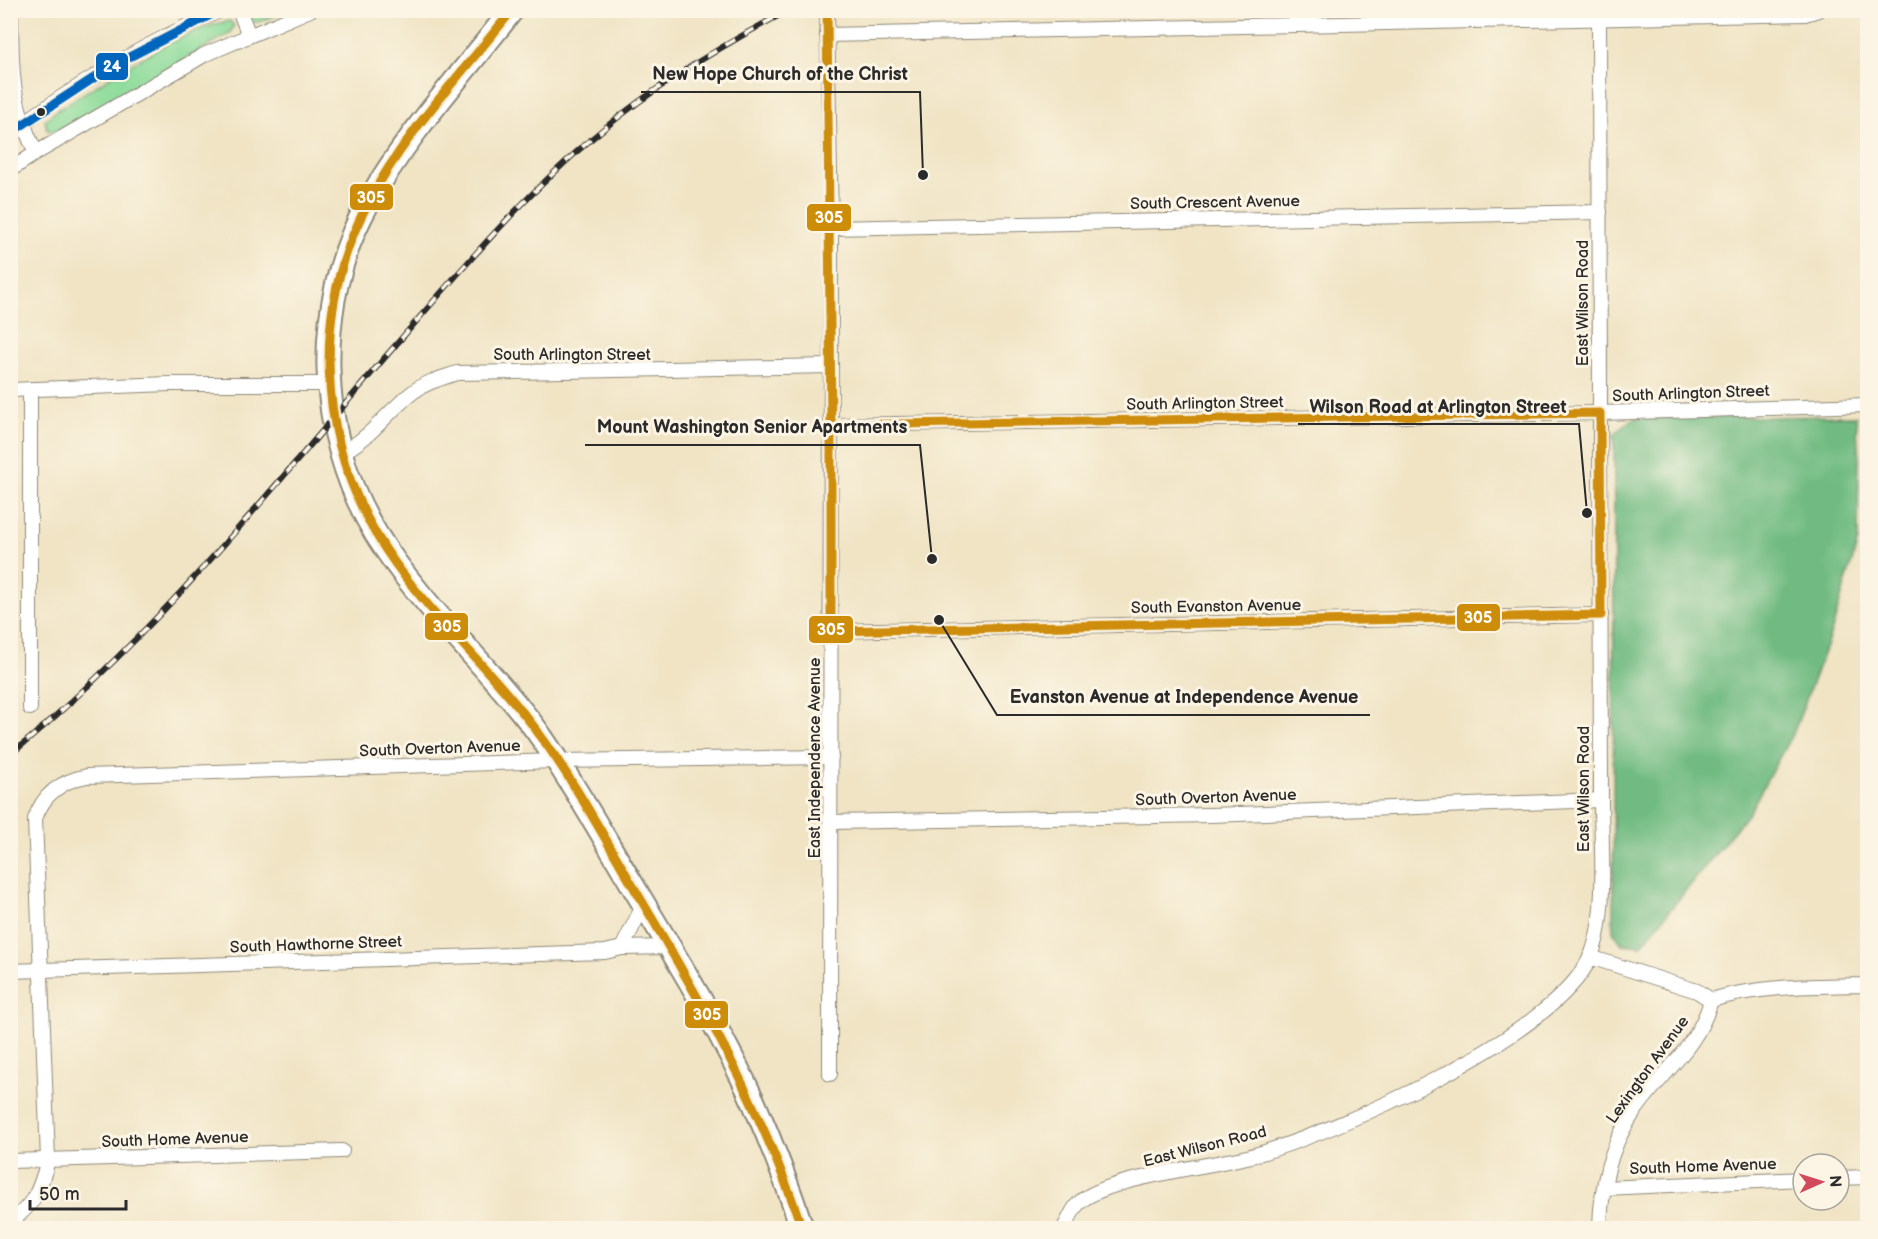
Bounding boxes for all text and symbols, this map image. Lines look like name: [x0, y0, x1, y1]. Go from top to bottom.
line badge: 24: [95, 52, 129, 81]
callout: New Hope Church of the Christ: [641, 56, 920, 92]
text: 24: [103, 58, 122, 77]
text: New Hope Church of the Christ: [652, 64, 908, 85]
unlabelled marker: [35, 106, 47, 118]
line badge: 305: [349, 183, 394, 211]
text: 305: [357, 189, 385, 208]
street label: South Crescent Avenue: [1130, 192, 1301, 214]
line badge: 305: [806, 203, 852, 232]
text: 305: [815, 209, 843, 228]
street label: East Wilson Road: [1574, 240, 1593, 366]
street label: South Arlington Street: [493, 346, 651, 365]
street label: South Arlington Street: [1612, 382, 1770, 406]
callout: Wilson Road at Arlington Street: [1298, 388, 1579, 424]
street label: South Arlington Street: [1126, 393, 1284, 415]
text: Wilson Road at Arlington Street: [1310, 397, 1566, 418]
callout: Mount Washington Senior Apartments: [585, 409, 920, 445]
text: Mount Washington Senior Apartments: [597, 417, 907, 438]
street label: South Evanston Avenue: [1131, 596, 1302, 618]
line badge: 305: [1456, 603, 1501, 632]
text: 305: [1464, 609, 1492, 628]
line badge: 305: [424, 612, 469, 641]
line badge: 305: [808, 615, 854, 644]
text: 305: [433, 618, 461, 637]
text: 305: [817, 621, 845, 640]
street label: East Independence Avenue: [806, 657, 825, 858]
callout: Evanston Avenue at Independence Avenue: [997, 679, 1370, 715]
text: Evanston Avenue at Independence Avenue: [1010, 687, 1358, 708]
street label: East Wilson Road: [1575, 726, 1594, 852]
street label: South Overton Avenue: [359, 737, 521, 761]
street label: South Overton Avenue: [1135, 786, 1297, 810]
street label: South Hawthorne Street: [230, 932, 402, 958]
line badge: 305: [684, 1000, 729, 1029]
text: 305: [693, 1006, 721, 1025]
street label: Lexington Avenue: [1603, 1012, 1694, 1127]
street label: East Wilson Road: [1141, 1123, 1269, 1171]
street label: South Home Avenue: [101, 1128, 249, 1152]
north arrow: [1791, 1152, 1851, 1212]
street label: South Home Avenue: [1629, 1155, 1777, 1179]
scale bar: [30, 1173, 126, 1211]
text: N: [1825, 1175, 1844, 1188]
text: 50 m: [39, 1184, 80, 1205]

